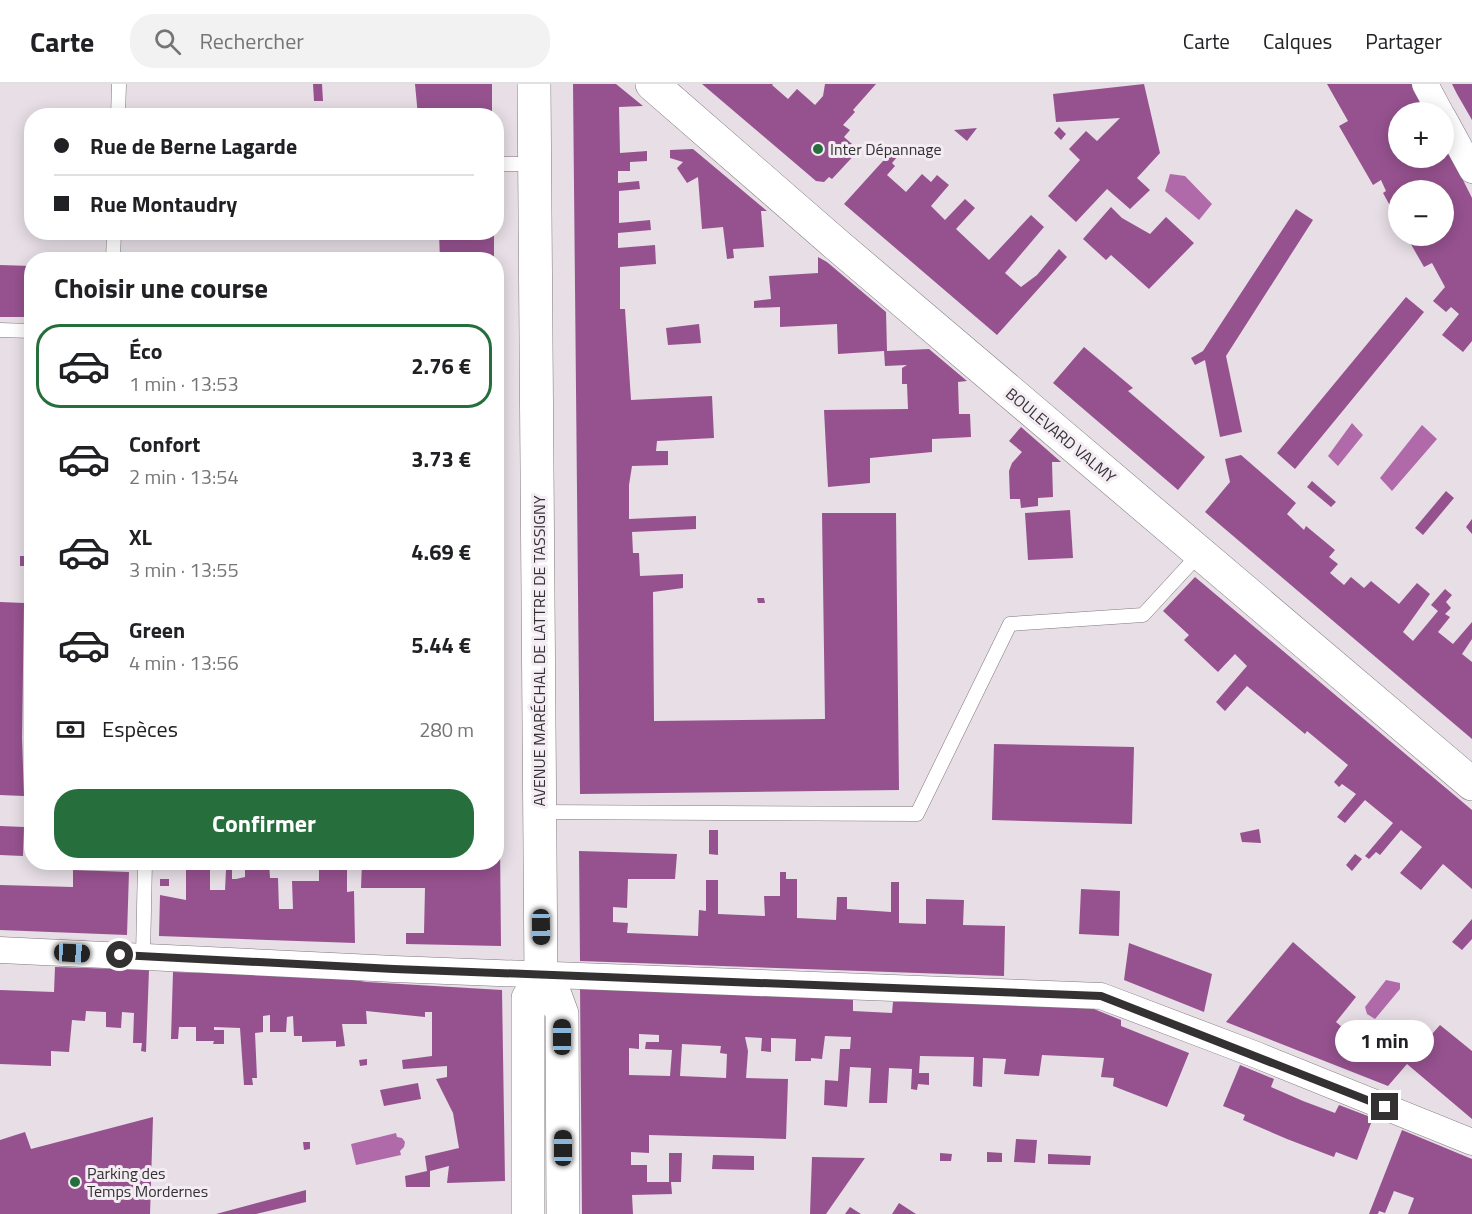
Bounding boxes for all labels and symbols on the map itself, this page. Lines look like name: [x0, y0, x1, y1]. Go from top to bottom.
place label: Inter Dépannage: [830, 137, 942, 161]
marker: Inter Dépannage: [811, 142, 825, 156]
street label: BOULEVARD VALMY: [1001, 382, 1122, 489]
street label: AVENUE MARÉCHAL DE LATTRE DE TASSIGNY: [527, 495, 551, 807]
car: [532, 909, 550, 945]
route start: [106, 941, 133, 968]
car: [54, 943, 90, 963]
car: [553, 1019, 571, 1055]
callout: 1 min: [1336, 1020, 1434, 1062]
route end: [1371, 1093, 1398, 1120]
car: [554, 1130, 572, 1166]
place label: Parking des Temps Mordernes: [87, 1161, 208, 1203]
marker: Parking des Temps Mordernes: [68, 1175, 82, 1189]

